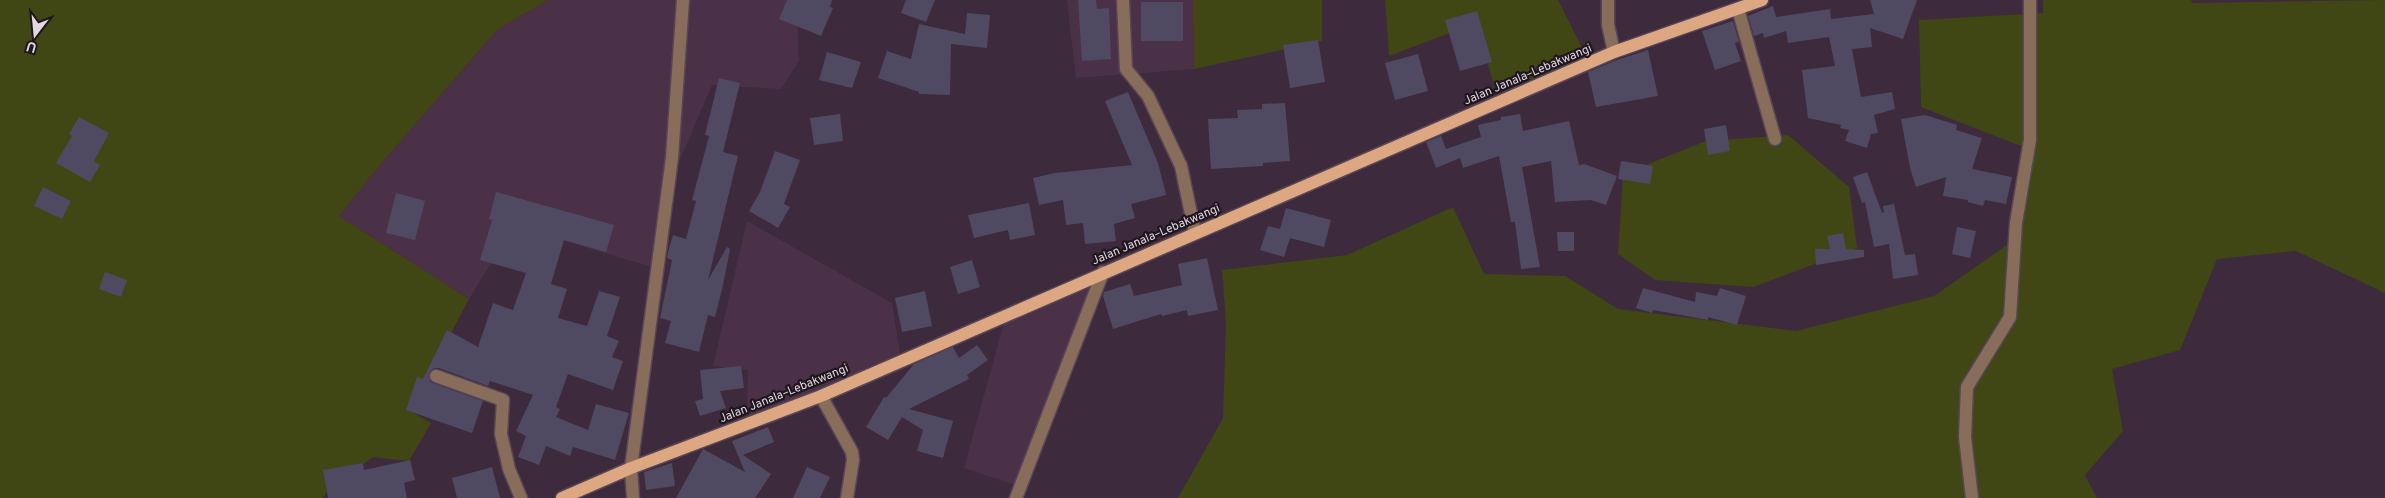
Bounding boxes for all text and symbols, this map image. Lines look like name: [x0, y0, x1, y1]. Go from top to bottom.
north arrow: [10, 10, 60, 60]
text: U: [25, 37, 39, 56]
street label: Jalan Janala–Lebakwangi: [1461, 41, 1595, 109]
street label: Jalan Janala–Lebakwangi: [1089, 201, 1223, 269]
street label: Jalan Janala–Lebakwangi: [717, 361, 851, 427]

